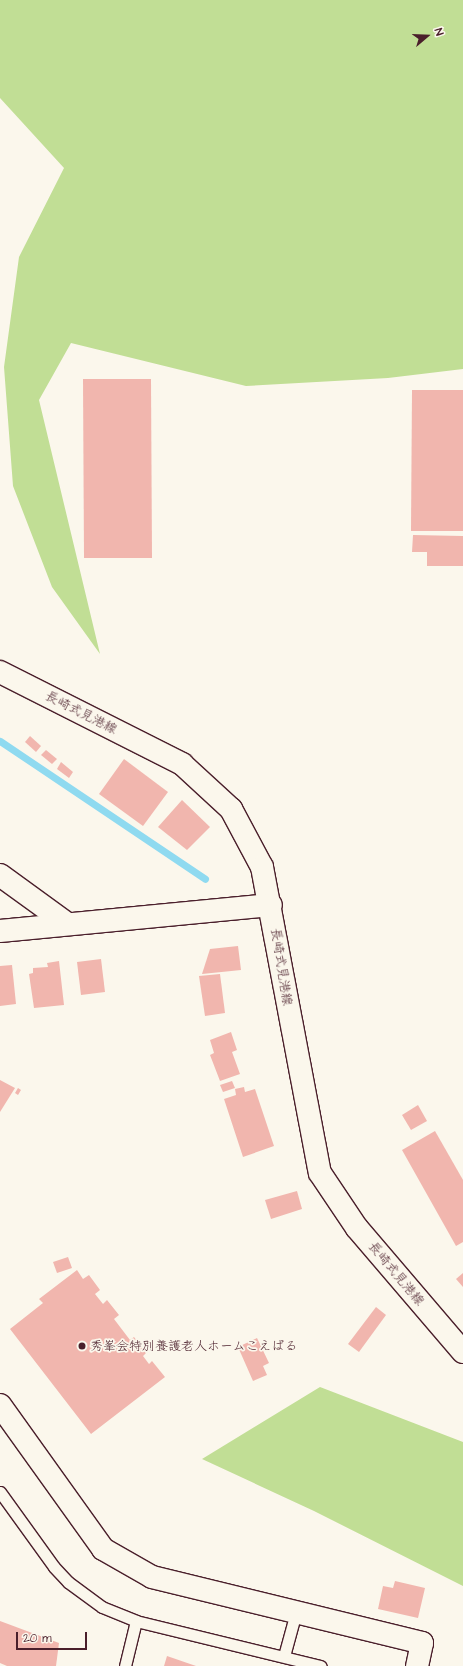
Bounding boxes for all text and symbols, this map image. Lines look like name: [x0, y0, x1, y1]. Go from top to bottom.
north arrow: [407, 16, 447, 56]
text: N: [431, 26, 447, 38]
street label: 長崎式見港線: [43, 688, 119, 738]
street label: 長崎式見港線: [267, 927, 295, 1007]
street label: 長崎式見港線: [365, 1239, 427, 1309]
place label: 秀峯会特別養護老人ホームこえばる: [90, 1338, 298, 1354]
marker: 秀峯会特別養護老人ホームこえばる: [77, 1341, 87, 1351]
scale bar: [18, 1624, 89, 1650]
text: 20 m: [23, 1630, 52, 1647]

